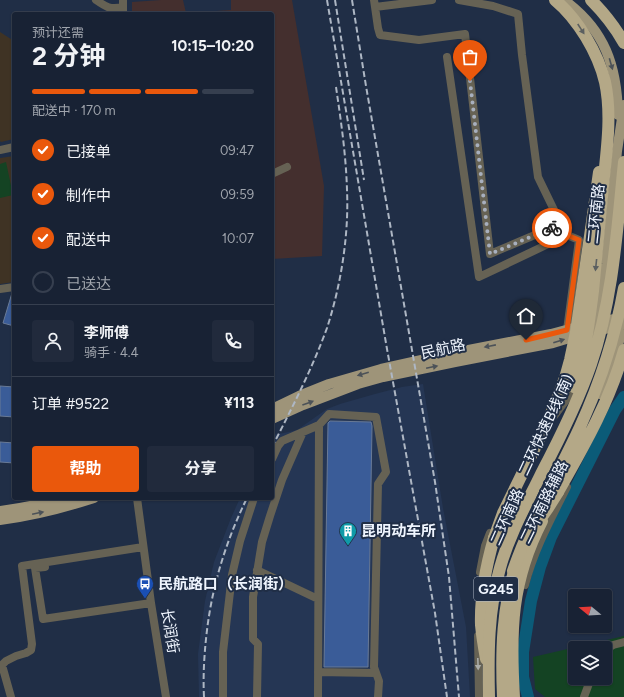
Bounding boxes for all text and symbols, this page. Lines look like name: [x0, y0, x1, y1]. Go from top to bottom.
one-way arrow: [577, 24, 584, 35]
text: 预计还需: [32, 25, 84, 40]
text: 10:15–10:20: [171, 37, 254, 55]
text: 2 分钟: [32, 40, 105, 72]
pin: [453, 40, 487, 81]
icon: bag: [459, 46, 481, 68]
one-way arrow: [608, 58, 614, 70]
text: 配送中 · 170 m: [32, 103, 116, 118]
icon: check: [32, 139, 54, 161]
text: 已接单: [66, 143, 111, 161]
text: 09:47: [220, 143, 254, 158]
icon: check: [32, 183, 54, 205]
street label: 二环南路: [584, 183, 608, 245]
text: 制作中: [66, 187, 111, 205]
text: 09:59: [220, 187, 254, 202]
courier: [532, 208, 572, 248]
icon: bike: [541, 217, 563, 239]
icon: check: [32, 227, 54, 249]
text: 配送中: [66, 231, 111, 249]
text: 10:07: [222, 231, 254, 246]
one-way arrow: [592, 259, 599, 271]
text: 已送达: [66, 275, 111, 293]
pin: [509, 299, 543, 340]
icon: home: [515, 305, 537, 327]
button: person: [32, 320, 74, 362]
button: phone: [212, 320, 254, 362]
text: 李师傅: [84, 324, 129, 342]
street label: 民航路: [419, 336, 467, 362]
one-way arrow: [554, 338, 566, 344]
one-way arrow: [484, 344, 496, 350]
text: 骑手 · 4.4: [84, 345, 139, 360]
one-way arrow: [426, 363, 438, 369]
one-way arrow: [357, 371, 369, 377]
street label: 二环快速B线(南): [515, 371, 577, 479]
text: ¥113: [224, 394, 254, 412]
text: 订单 #9522: [32, 395, 109, 413]
one-way arrow: [302, 400, 314, 406]
button: 帮助: [32, 446, 139, 492]
button: 分享: [147, 446, 254, 492]
street label: 二环南路辅路: [516, 458, 572, 546]
street label: 二环南路: [487, 486, 527, 548]
one-way arrow: [32, 510, 45, 516]
building icon: 昆明动车所: [338, 521, 358, 546]
place label: 昆明动车所: [361, 522, 436, 540]
bus stop icon: 民航路口（长润街）: [135, 574, 155, 599]
place label: 民航路口（长润街）: [158, 575, 293, 593]
road number: G245: [474, 577, 518, 601]
north arrow: [568, 589, 612, 633]
map controls: [568, 589, 612, 685]
street label: 长润街: [158, 607, 182, 655]
button: layers: [568, 641, 612, 685]
one-way arrow: [475, 658, 481, 671]

